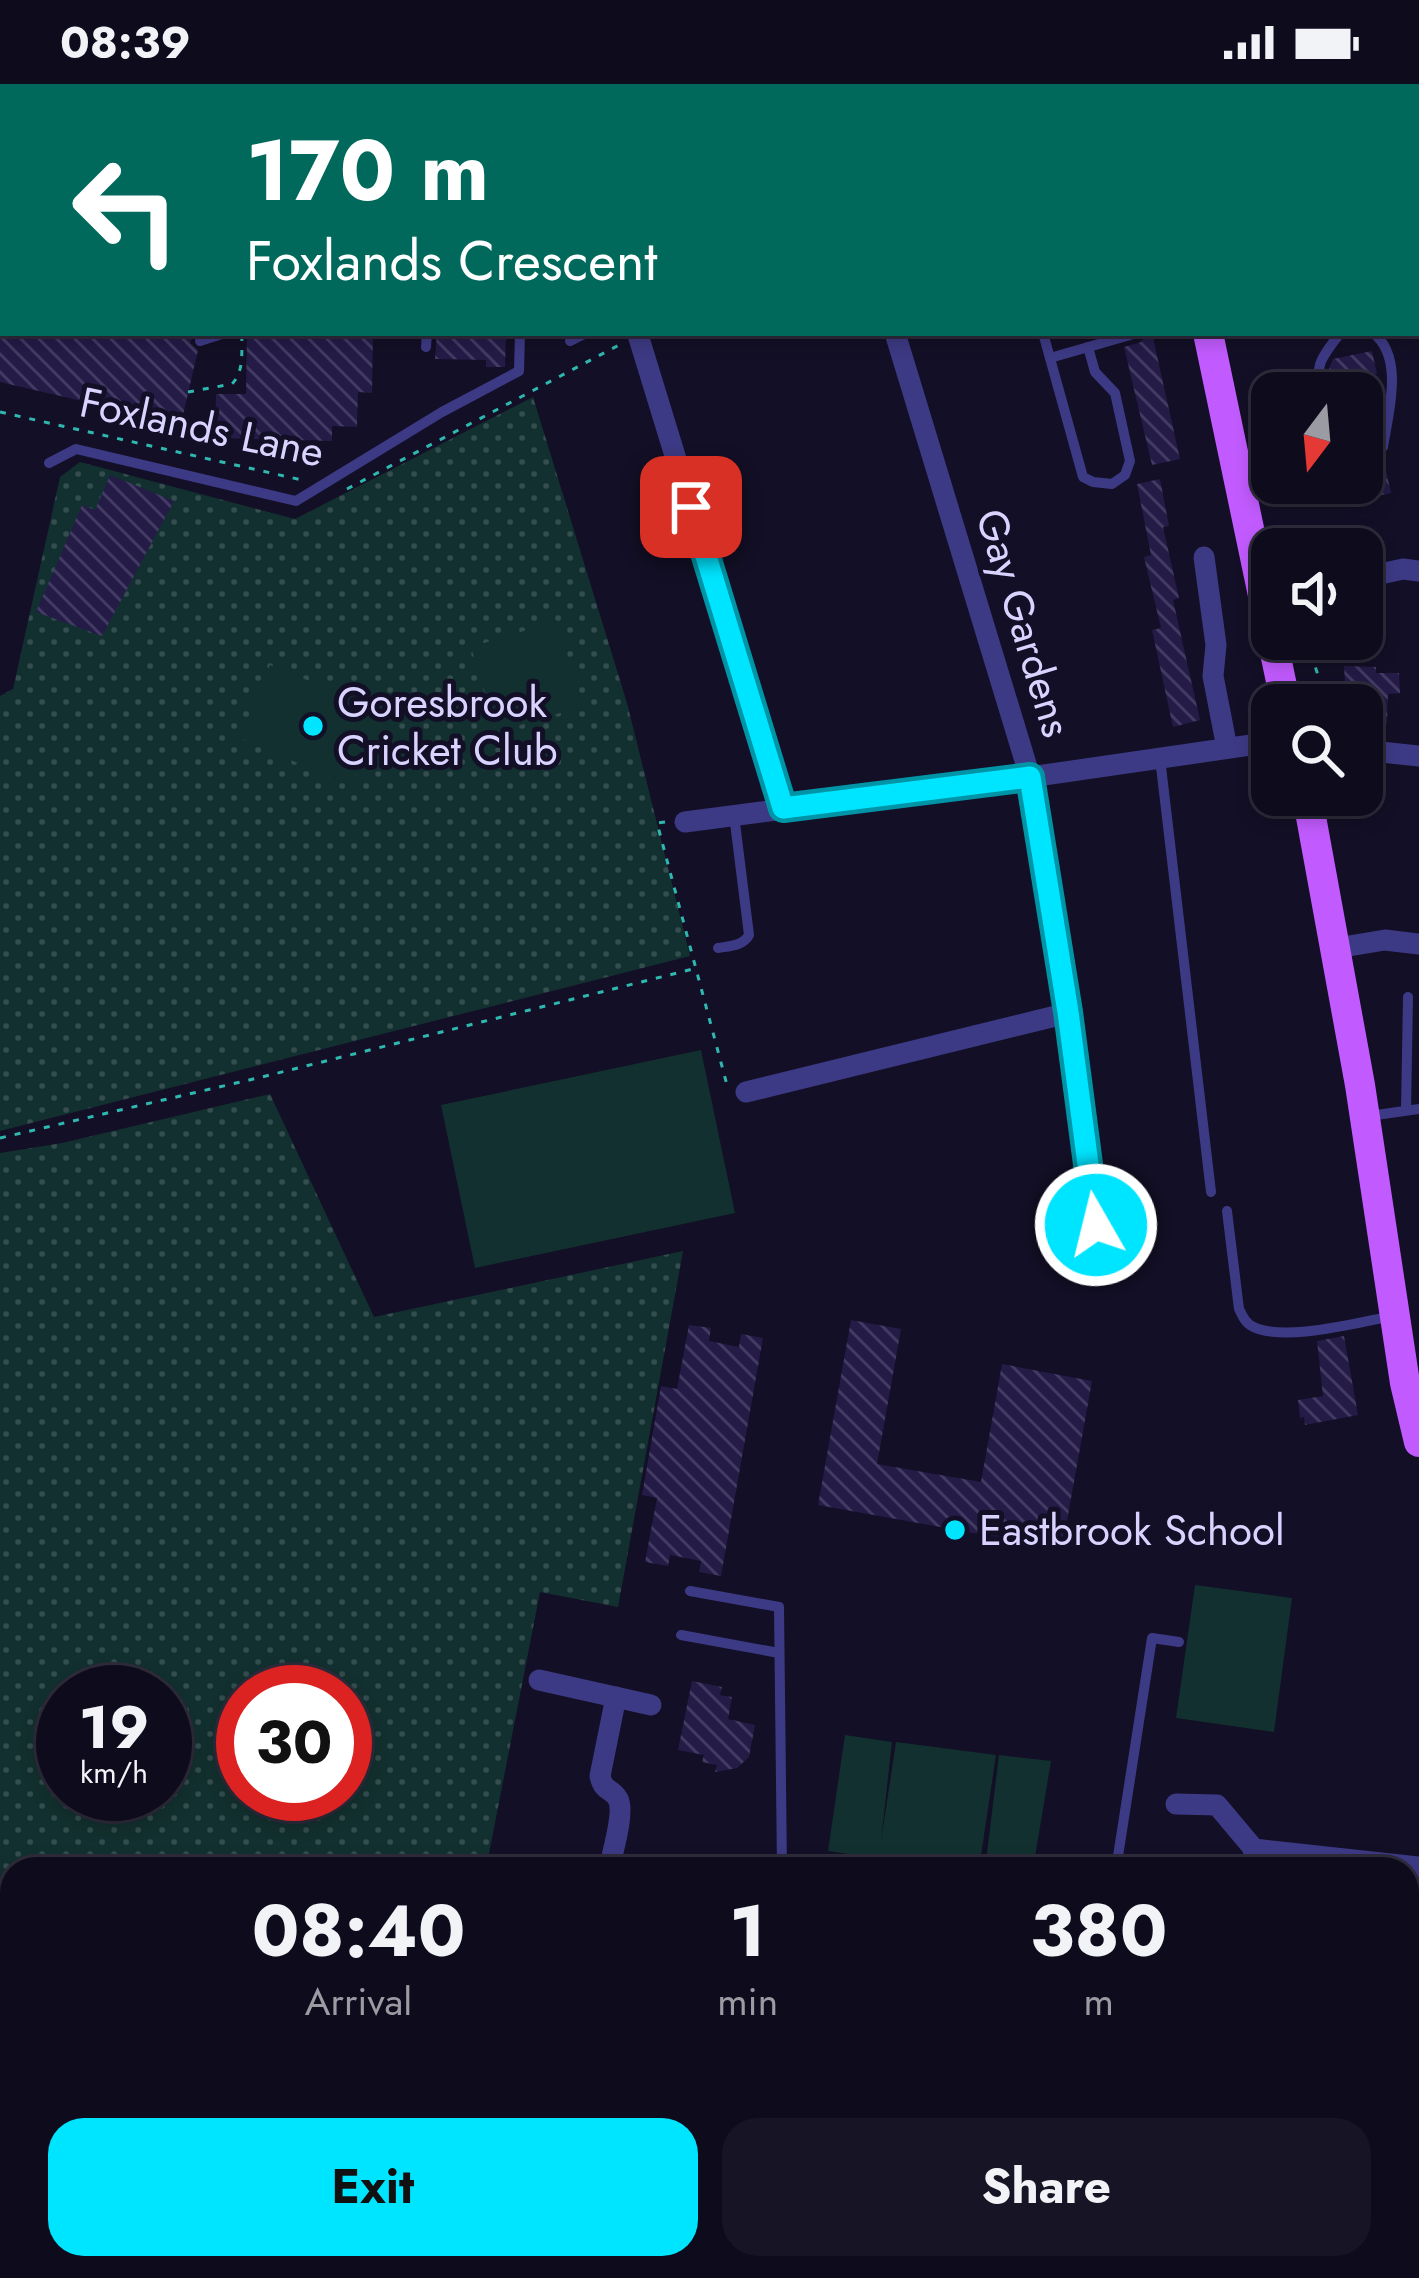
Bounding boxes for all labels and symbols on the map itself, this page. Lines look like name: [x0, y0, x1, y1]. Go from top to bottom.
street label: Foxlands Lane: [74, 371, 330, 483]
north arrow: [1251, 372, 1383, 504]
pin: [640, 456, 742, 558]
street label: Gay Gardens: [960, 502, 1088, 744]
place label: Goresbrook Cricket Club: [337, 672, 558, 781]
marker: Goresbrook Cricket Club: [300, 713, 326, 739]
position arrow: [1033, 1162, 1159, 1288]
place label: Eastbrook School: [979, 1500, 1285, 1561]
marker: Eastbrook School: [942, 1517, 968, 1543]
speed limit sign: 30: [216, 1665, 372, 1821]

